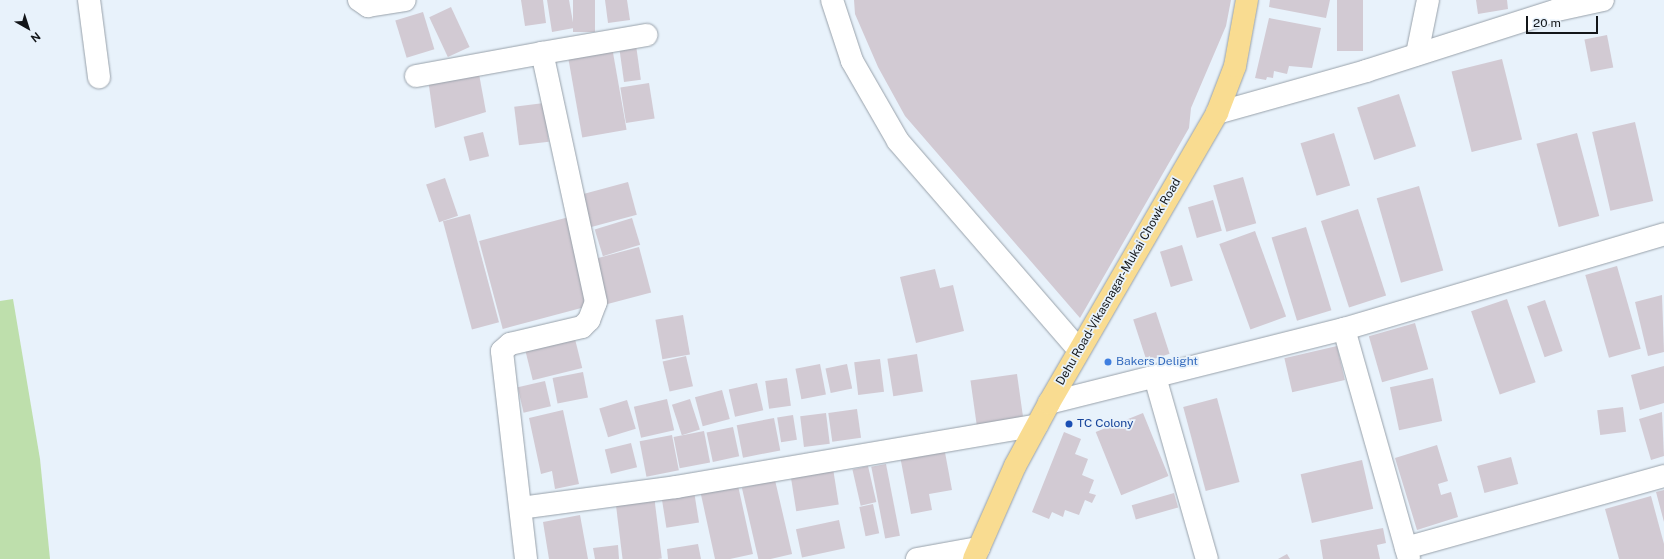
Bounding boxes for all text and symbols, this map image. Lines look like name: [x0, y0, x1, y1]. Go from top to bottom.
north arrow: [8, 8, 48, 48]
scale bar: [1528, 8, 1600, 34]
text: 20 m: [1533, 16, 1561, 30]
text: N: [28, 30, 43, 45]
street label: Dehu Road-Vikasnagar-Mukai Chowk Road: [1054, 176, 1184, 388]
place label: Bakers Delight: [1116, 355, 1198, 369]
marker: Bakers Delight: [1103, 357, 1113, 367]
place label: TC Colony: [1077, 417, 1134, 431]
marker: TC Colony: [1064, 419, 1074, 429]

